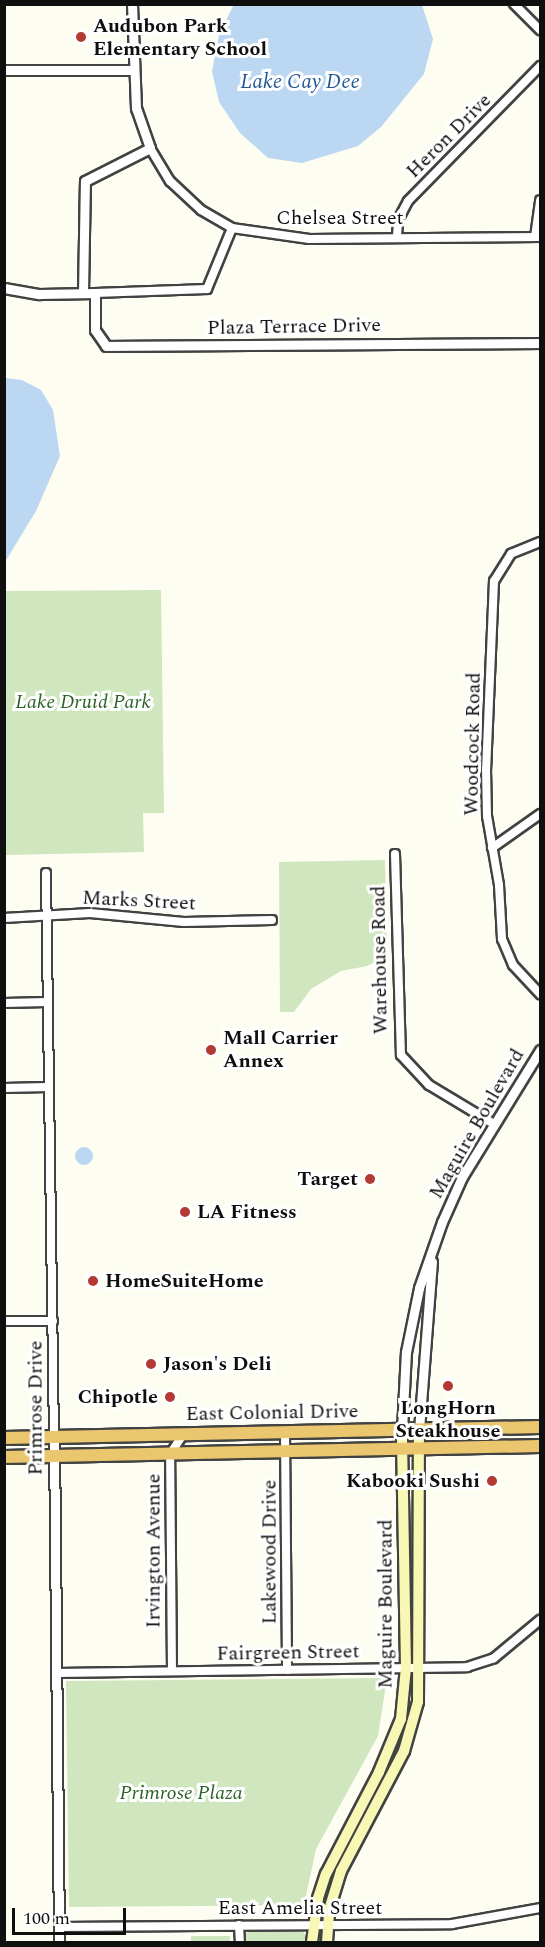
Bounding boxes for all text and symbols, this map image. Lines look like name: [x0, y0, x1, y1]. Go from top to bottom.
place label: Audubon Park Elementary School: [93, 14, 267, 61]
marker: Audubon Park Elementary School: [74, 30, 88, 44]
water label: Lake Cay Dee: [240, 69, 360, 95]
street label: Heron Drive: [402, 89, 496, 183]
street label: Chelsea Street: [276, 206, 404, 230]
street label: Plaza Terrace Drive: [207, 313, 381, 341]
street label: Woodcock Road: [460, 672, 486, 816]
park label: Lake Druid Park: [15, 690, 151, 714]
street label: Warehouse Road: [367, 885, 393, 1035]
street label: Marks Street: [82, 886, 196, 916]
place label: Mall Carrier Annex: [223, 1026, 338, 1073]
marker: Mall Carrier Annex: [204, 1043, 218, 1057]
street label: Maguire Boulevard: [424, 1045, 530, 1203]
place label: Target: [297, 1167, 358, 1191]
marker: Target: [363, 1172, 377, 1186]
place label: LA Fitness: [197, 1200, 297, 1224]
marker: LA Fitness: [178, 1205, 192, 1219]
place label: HomeSuiteHome: [105, 1269, 264, 1293]
marker: HomeSuiteHome: [86, 1274, 100, 1288]
street label: Primrose Drive: [24, 1341, 48, 1475]
place label: Jason's Deli: [163, 1352, 272, 1376]
marker: Jason's Deli: [144, 1357, 158, 1371]
marker: LongHorn Steakhouse: [441, 1379, 455, 1393]
place label: Chipotle: [78, 1385, 158, 1409]
marker: Chipotle: [163, 1390, 177, 1404]
place label: LongHorn Steakhouse: [395, 1396, 501, 1443]
street label: East Colonial Drive: [185, 1399, 359, 1427]
place label: Kabooki Sushi: [346, 1469, 480, 1493]
street label: Irvington Avenue: [142, 1474, 166, 1628]
marker: Kabooki Sushi: [485, 1474, 499, 1488]
street label: Lakewood Drive: [258, 1480, 282, 1624]
street label: Maguire Boulevard: [374, 1519, 398, 1689]
street label: Fairgreen Street: [216, 1640, 360, 1666]
park label: Primrose Plaza: [119, 1781, 243, 1805]
scale bar: [15, 1896, 129, 1934]
street label: East Amelia Street: [218, 1896, 382, 1920]
text: 100 m: [23, 1905, 70, 1932]

